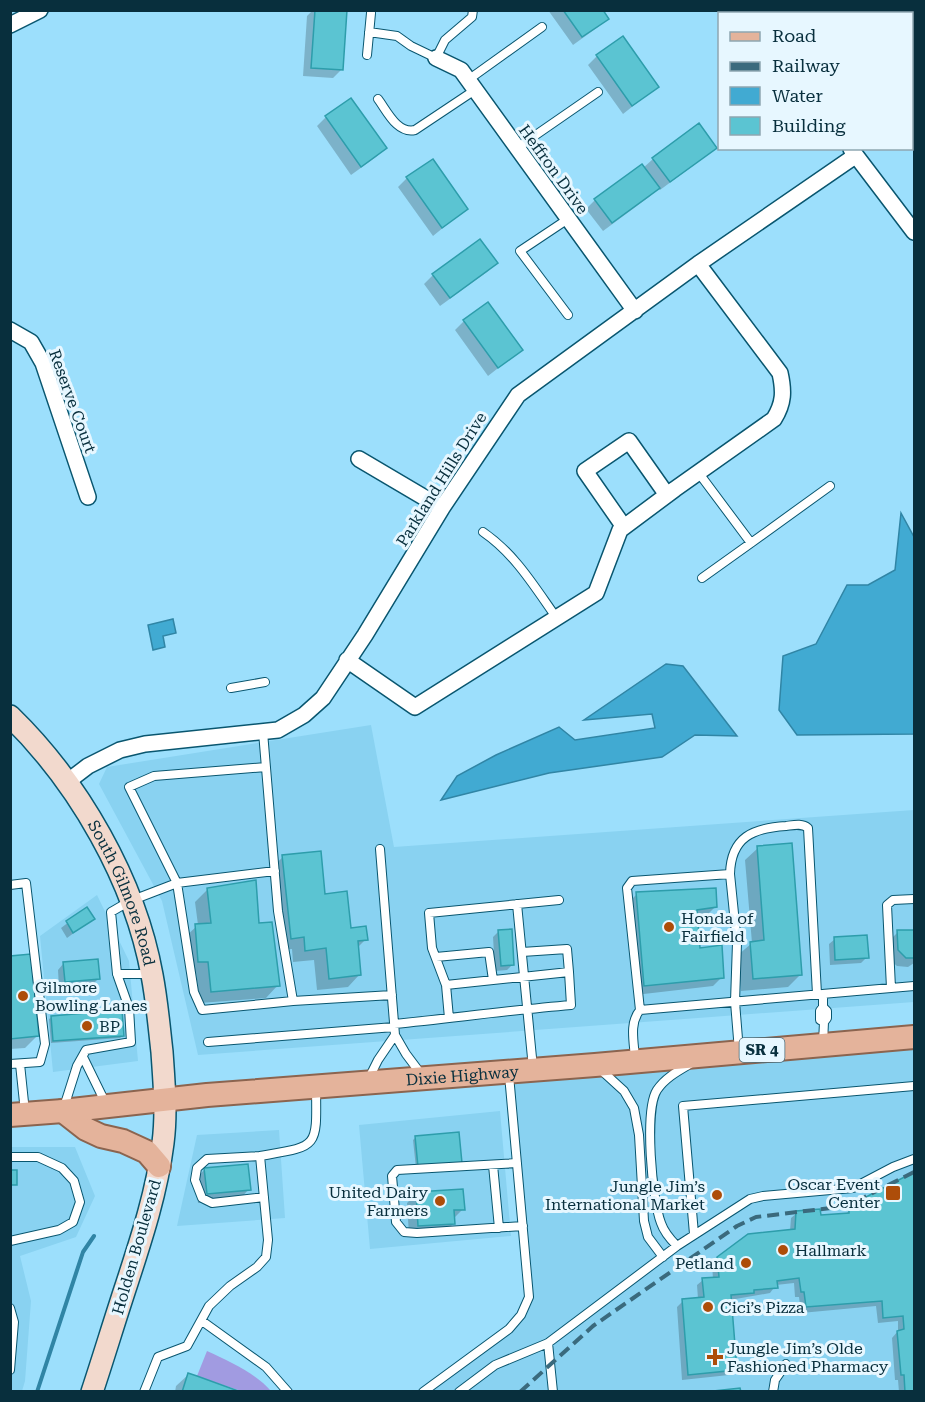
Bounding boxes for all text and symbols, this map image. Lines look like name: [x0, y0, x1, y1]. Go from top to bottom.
legend: [718, 12, 913, 150]
text: Road: [772, 25, 817, 46]
text: Railway: [772, 55, 840, 76]
text: Water: [772, 85, 823, 106]
text: Building: [772, 115, 846, 136]
street label: Heffron Drive: [515, 121, 593, 218]
street label: Reserve Court: [45, 347, 100, 456]
street label: Parkland Hills Drive: [392, 408, 491, 550]
street label: South Gilmore Road: [84, 817, 159, 968]
place label: Honda of Fairfield: [681, 909, 754, 946]
marker: Honda of Fairfield: [662, 920, 676, 934]
place label: Gilmore Bowling Lanes: [35, 978, 148, 1015]
marker: Gilmore Bowling Lanes: [16, 989, 30, 1003]
place label: BP: [99, 1017, 120, 1036]
marker: BP: [80, 1019, 94, 1033]
road number: SR 4: [740, 1038, 784, 1062]
street label: Dixie Highway: [405, 1062, 520, 1090]
place label: Oscar Event Center: [787, 1175, 880, 1212]
street label: Holden Boulevard: [108, 1177, 165, 1317]
place label: Jungle Jim’s International Market: [545, 1177, 705, 1214]
place label: United Dairy Farmers: [329, 1183, 429, 1220]
marker: Oscar Event Center: [884, 1184, 902, 1202]
marker: Jungle Jim’s International Market: [710, 1188, 724, 1202]
marker: United Dairy Farmers: [433, 1194, 447, 1208]
place label: Hallmark: [795, 1241, 867, 1260]
marker: Hallmark: [776, 1243, 790, 1257]
place label: Petland: [675, 1254, 734, 1273]
marker: Petland: [739, 1256, 753, 1270]
place label: Cici’s Pizza: [720, 1298, 805, 1317]
marker: Cici’s Pizza: [701, 1300, 715, 1314]
place label: Jungle Jim’s Olde Fashioned Pharmacy: [727, 1339, 889, 1376]
marker: Jungle Jim’s Olde Fashioned Pharmacy: [708, 1350, 722, 1364]

